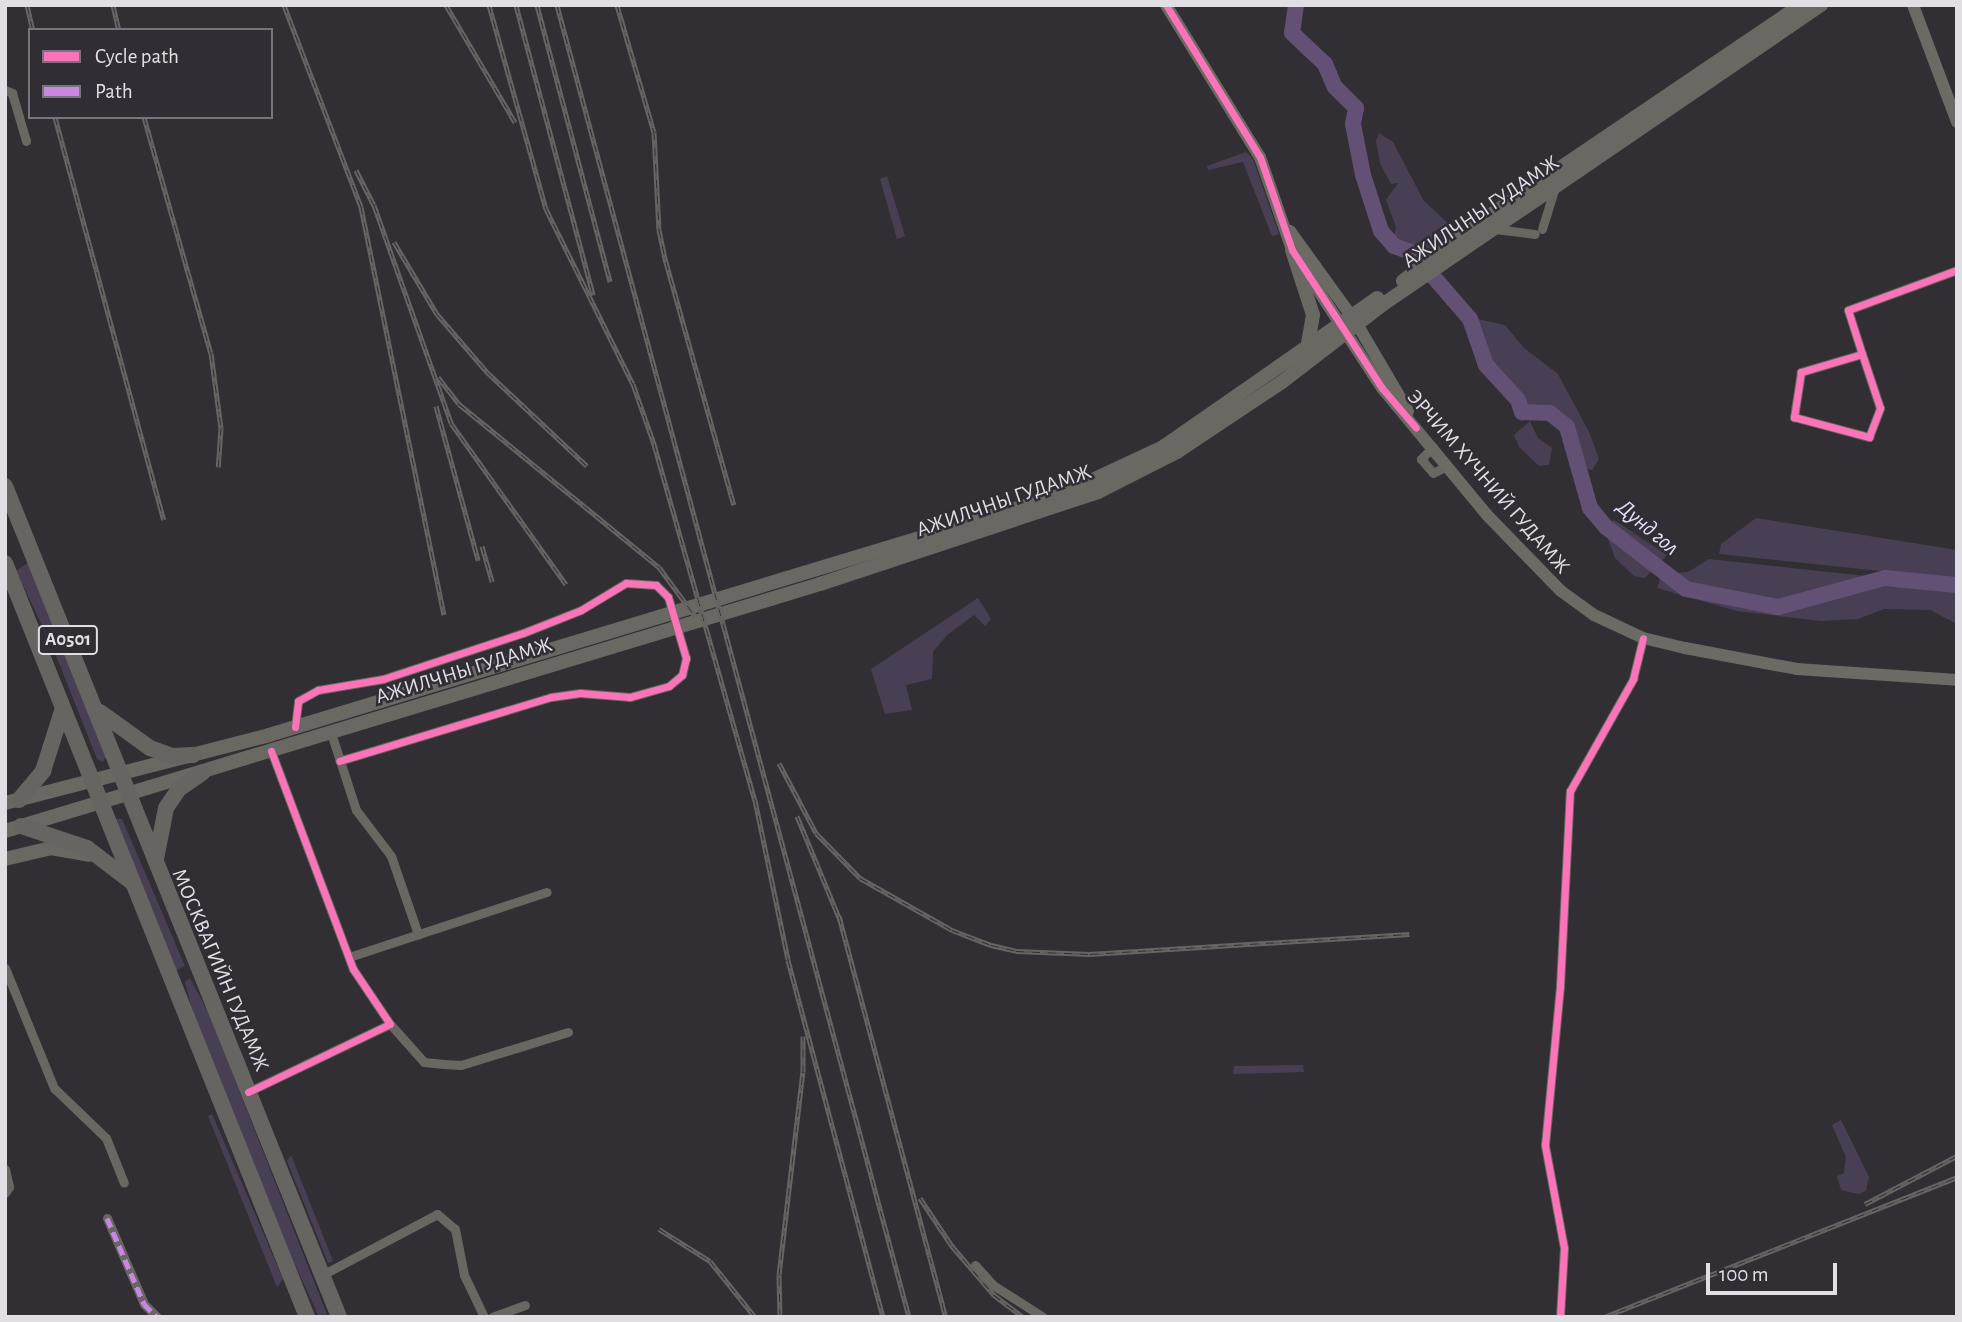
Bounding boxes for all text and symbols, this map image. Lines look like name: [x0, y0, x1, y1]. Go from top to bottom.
legend: [28, 28, 273, 119]
text: Cycle path: [95, 46, 179, 67]
text: Path: [95, 81, 133, 102]
street label: АЖИЛЧНЫ ГУДАМЖ: [1398, 150, 1564, 274]
street label: ЭРЧИМ ХҮЧНИЙ ГУДАМЖ: [1401, 385, 1575, 579]
street label: АЖИЛЧНЫ ГУДАМЖ: [913, 459, 1095, 543]
water label: Дунд гол: [1610, 494, 1684, 562]
road number: A0501: [36, 624, 100, 656]
street label: АЖИЛЧНЫ ГУДАМЖ: [373, 632, 555, 710]
street label: МОСКВАГИЙН ГУДАМЖ: [166, 865, 274, 1075]
scale bar: [1710, 1248, 1841, 1292]
text: 100 m: [1719, 1264, 1769, 1285]

